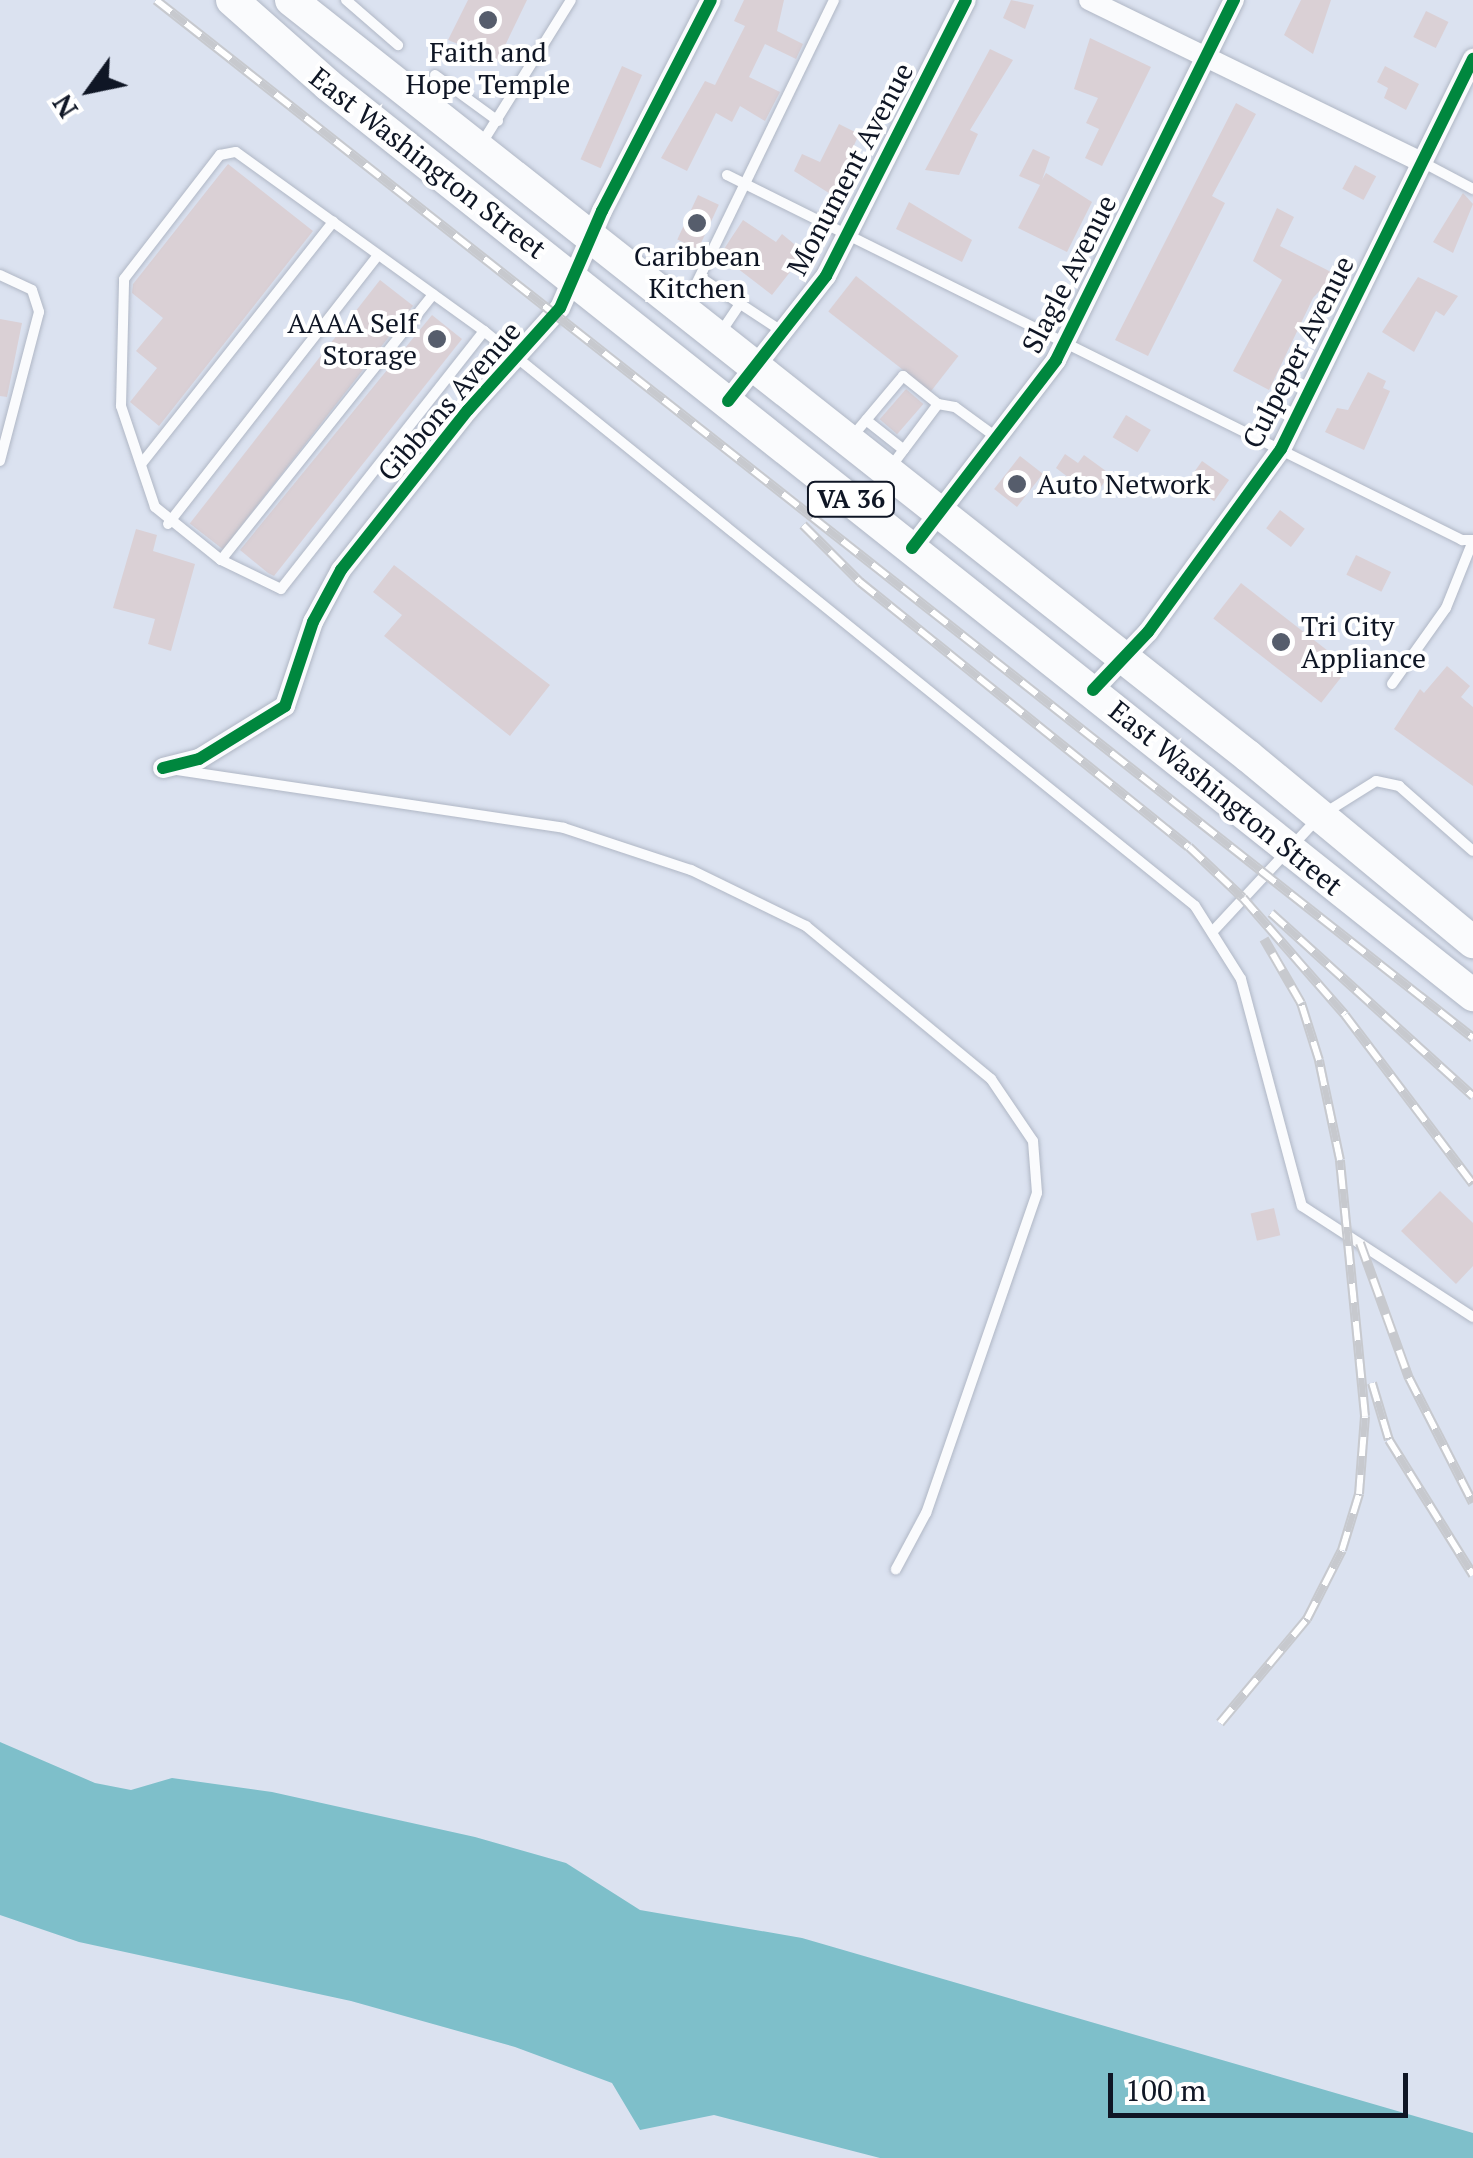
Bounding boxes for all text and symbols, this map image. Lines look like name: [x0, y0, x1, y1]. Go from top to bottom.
marker: Faith and Hope Temple: [477, 9, 499, 31]
place label: Faith and Hope Temple: [406, 35, 570, 101]
north arrow: [40, 40, 140, 140]
street label: Monument Avenue: [780, 57, 920, 281]
street label: East Washington Street: [303, 60, 553, 266]
text: N: [43, 88, 86, 126]
street label: Slagle Avenue: [1015, 189, 1123, 359]
marker: Caribbean Kitchen: [686, 212, 708, 234]
place label: Caribbean Kitchen: [634, 239, 760, 305]
street label: Culpeper Avenue: [1235, 250, 1361, 454]
place label: AAAA Self Storage: [287, 306, 417, 372]
street label: Gibbons Avenue: [370, 314, 528, 488]
marker: AAAA Self Storage: [426, 328, 448, 350]
place label: Auto Network: [1037, 467, 1211, 501]
marker: Auto Network: [1006, 473, 1028, 495]
road number: VA 36: [806, 479, 896, 519]
place label: Tri City Appliance: [1301, 609, 1426, 675]
marker: Tri City Appliance: [1270, 631, 1292, 653]
street label: East Washington Street: [1103, 694, 1349, 902]
scale bar: [1113, 2053, 1413, 2115]
text: 100 m: [1125, 2070, 1206, 2110]

